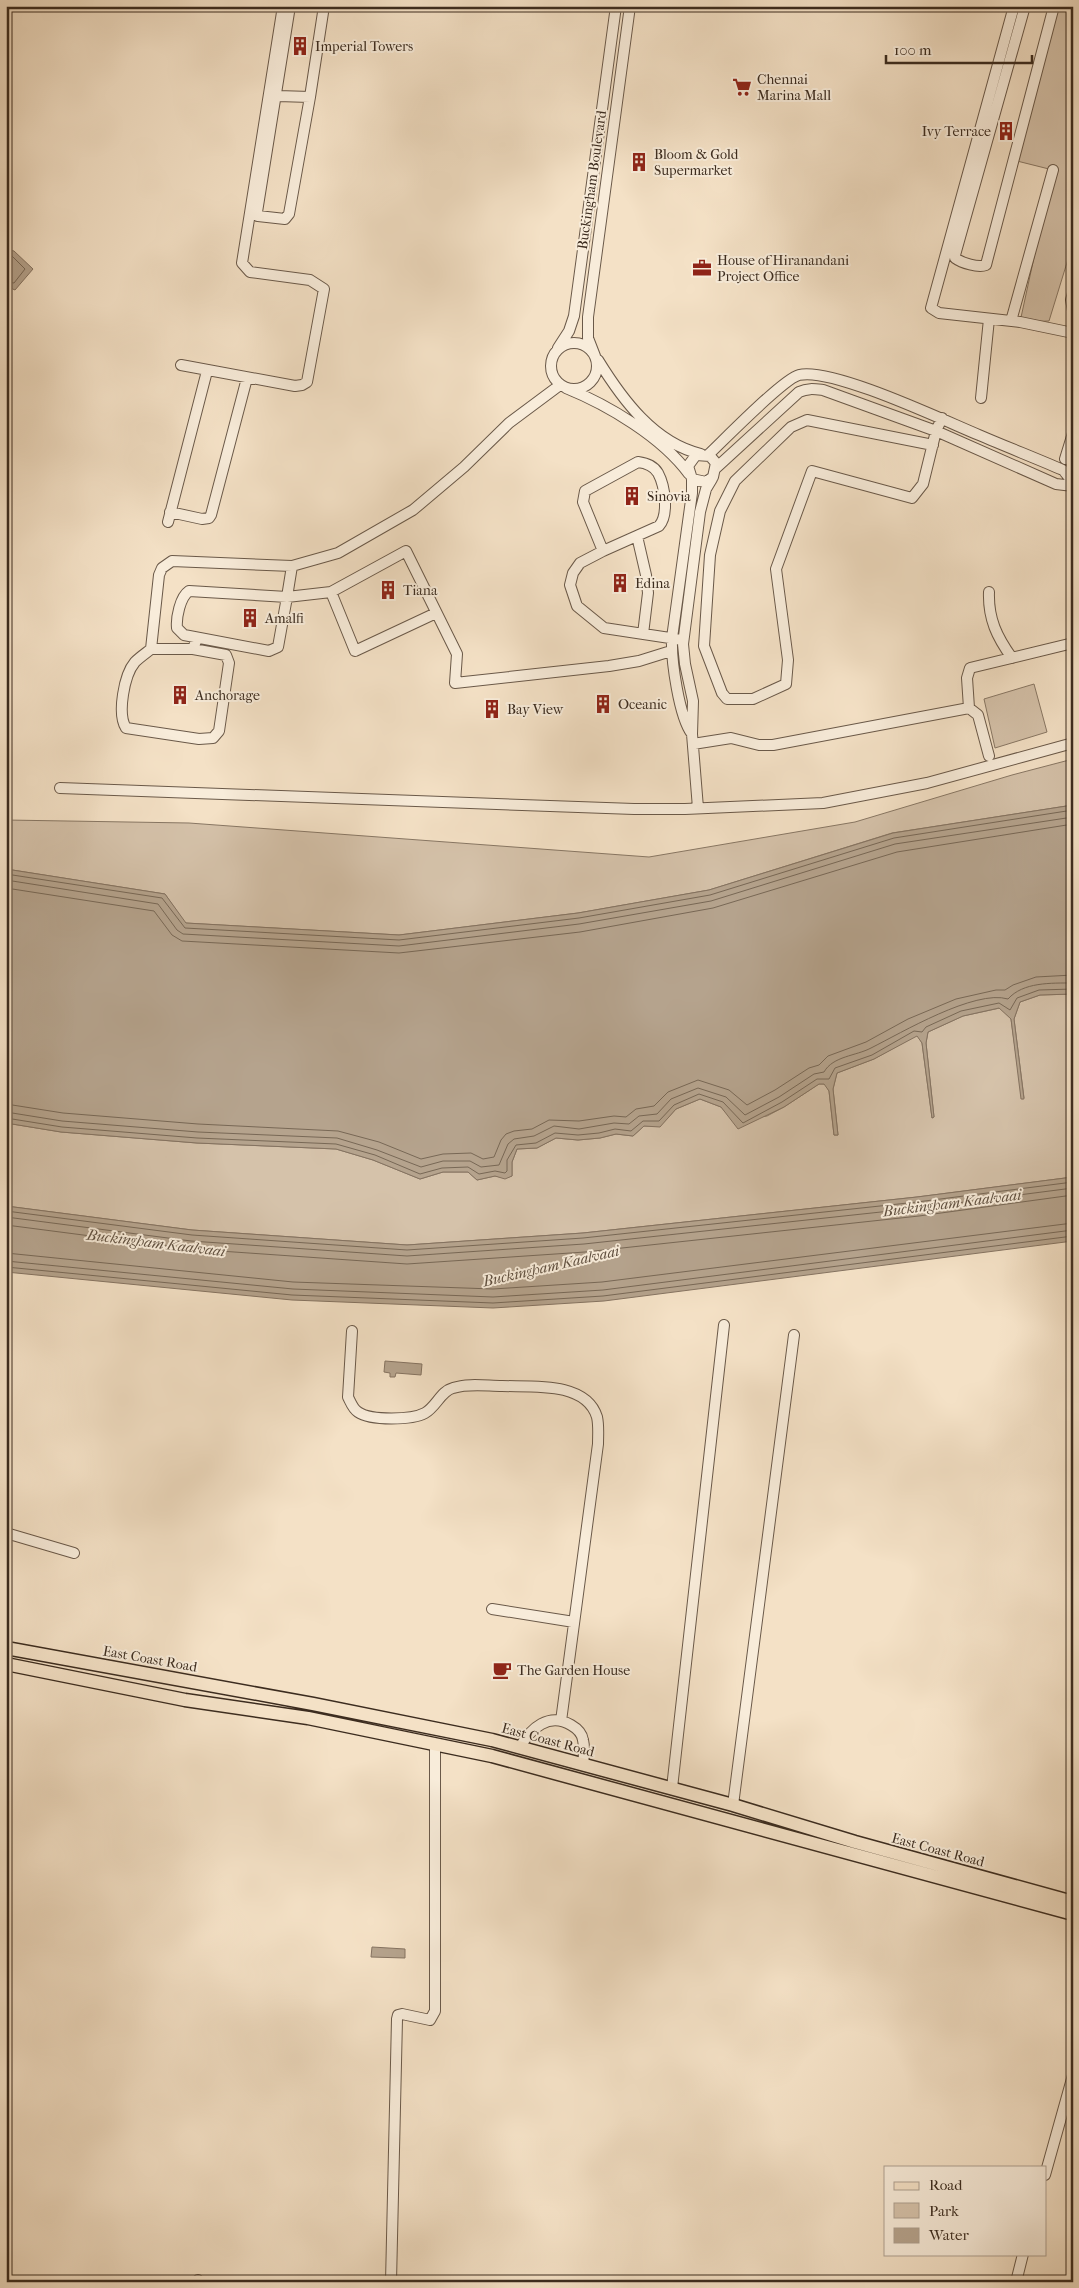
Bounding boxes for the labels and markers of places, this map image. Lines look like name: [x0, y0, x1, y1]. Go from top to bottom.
building icon: Imperial Towers: [289, 35, 311, 57]
place label: Imperial Towers: [315, 38, 413, 55]
place label: Chennai Marina Mall: [757, 71, 831, 104]
supermarket icon: Chennai Marina Mall: [731, 76, 753, 98]
building icon: Ivy Terrace: [995, 120, 1017, 142]
place label: Ivy Terrace: [922, 123, 991, 140]
place label: Bloom & Gold Supermarket: [654, 146, 739, 179]
building icon: Bloom & Gold Supermarket: [628, 151, 650, 173]
place label: House of Hiranandani Project Office: [717, 252, 849, 285]
office icon: House of Hiranandani Project Office: [691, 257, 713, 279]
building icon: Sinovia: [621, 485, 643, 507]
place label: Sinovia: [647, 488, 691, 505]
building icon: Edina: [609, 572, 631, 594]
place label: Edina: [635, 575, 670, 592]
building icon: Tiana: [377, 579, 399, 601]
place label: Tiana: [403, 582, 438, 599]
building icon: Amalfi: [239, 607, 261, 629]
place label: Amalfi: [264, 610, 304, 627]
building icon: Anchorage: [169, 684, 191, 706]
place label: Anchorage: [194, 687, 260, 704]
building icon: Oceanic: [592, 693, 614, 715]
place label: Oceanic: [618, 696, 667, 713]
building icon: Bay View: [481, 698, 503, 720]
place label: Bay View: [507, 701, 564, 718]
cafe icon: The Garden House: [491, 1659, 513, 1681]
place label: The Garden House: [517, 1662, 630, 1679]

